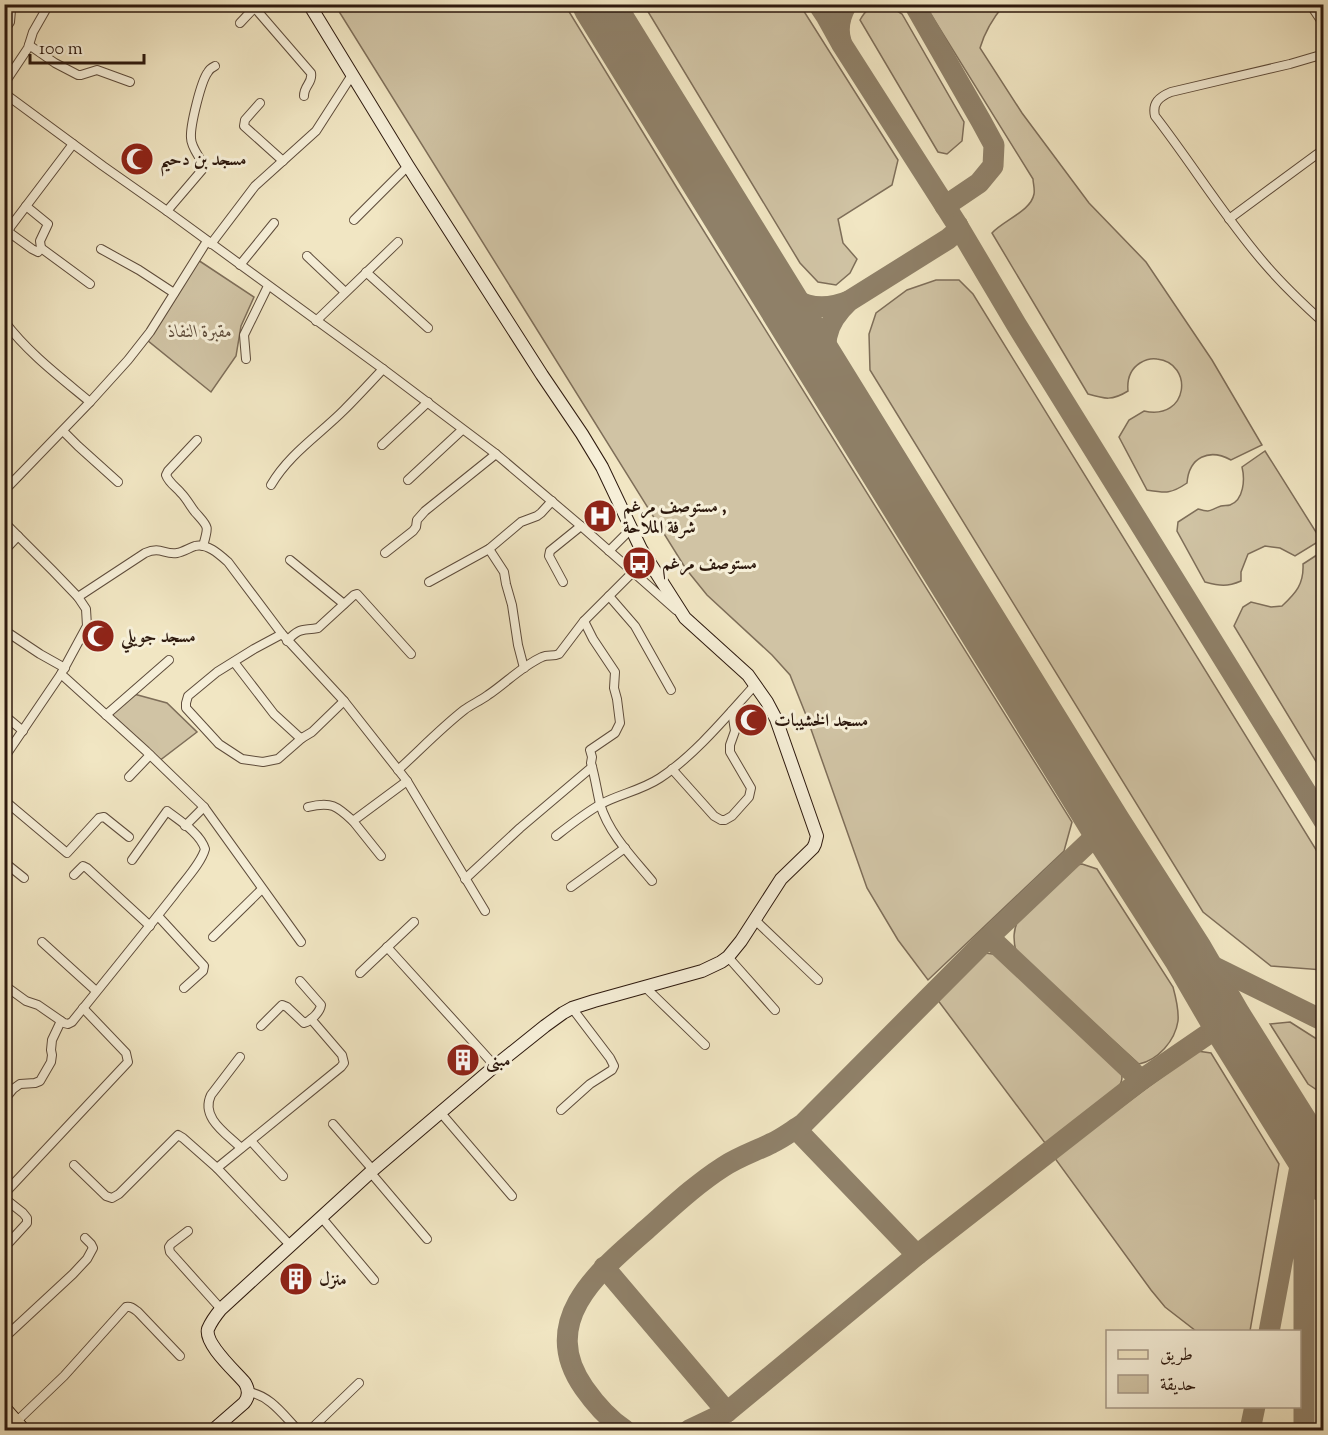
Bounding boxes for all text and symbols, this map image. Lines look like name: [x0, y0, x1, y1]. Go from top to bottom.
scale bar: [30, 27, 144, 65]
text: 100 m: [39, 37, 83, 63]
mosque icon: مسجد بن دحيم: [119, 141, 155, 177]
place label: مسجد بن دحيم: [160, 148, 247, 177]
park label: مقبرة النفاذ: [168, 320, 232, 346]
place label: مستوصف مرغم , شرفة الملاحة: [623, 495, 726, 542]
hospital icon: مستوصف مرغم , شرفة الملاحة: [582, 498, 618, 534]
bus stop icon: مستوصف مرغم: [621, 545, 657, 581]
place label: مستوصف مرغم: [662, 552, 757, 580]
mosque icon: مسجد جويلي: [80, 618, 116, 654]
place label: مسجد جويلي: [120, 625, 196, 654]
mosque icon: مسجد الخشيبات: [733, 702, 769, 738]
place label: مسجد الخشيبات: [774, 709, 868, 735]
building icon: مبنى: [445, 1042, 481, 1078]
place label: مبنى: [486, 1049, 511, 1075]
building icon: منزل: [278, 1261, 314, 1297]
place label: منزل: [319, 1268, 347, 1294]
legend: [1106, 1330, 1301, 1408]
text: طريق: [1160, 1343, 1193, 1369]
text: حديقة: [1160, 1373, 1196, 1399]

